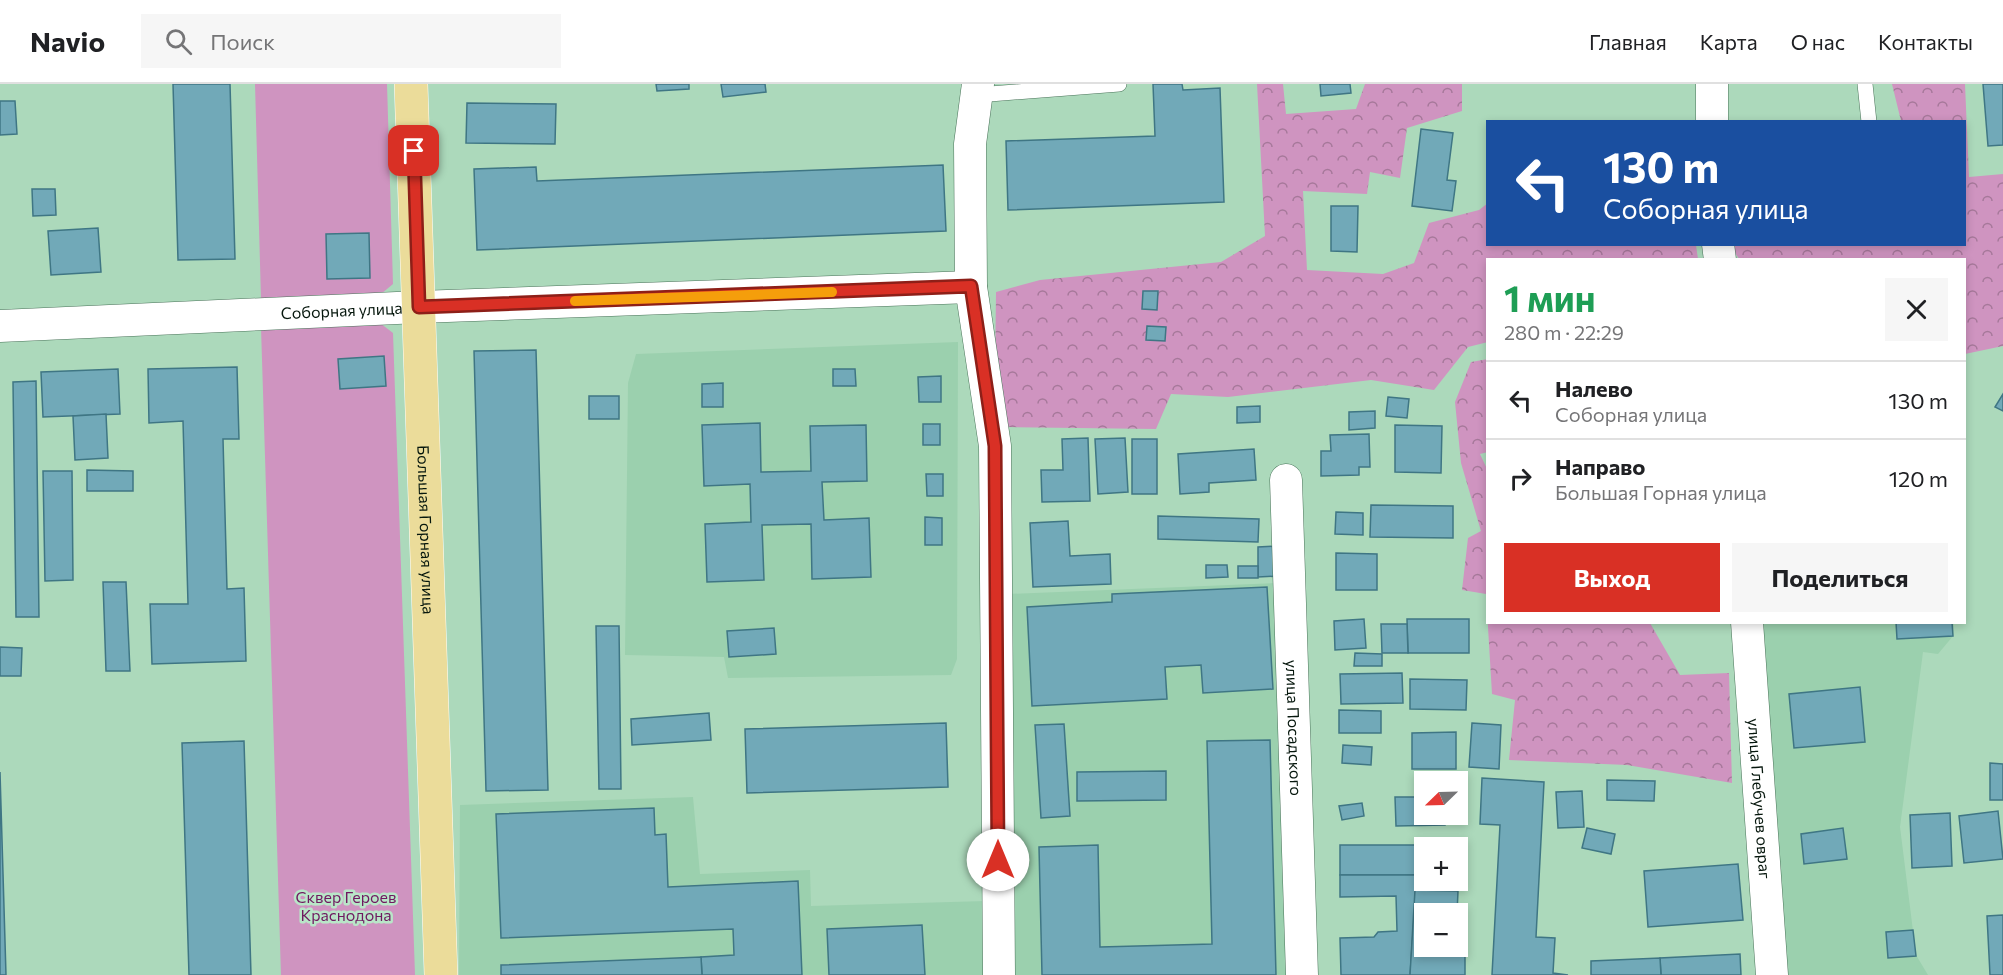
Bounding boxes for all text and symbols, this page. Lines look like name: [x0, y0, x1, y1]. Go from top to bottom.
search box: [141, 14, 561, 68]
text: Navio: [30, 24, 105, 58]
icon: search: [162, 25, 195, 58]
text: Поиск: [210, 28, 275, 55]
text: Главная: [1589, 29, 1667, 54]
text: Карта: [1700, 29, 1758, 54]
text: О нас: [1791, 29, 1845, 54]
text: Контакты: [1878, 29, 1973, 54]
pin: [388, 125, 439, 176]
icon: arrive: [397, 134, 430, 167]
text: 130 m: [1603, 140, 1719, 192]
icon: left: [1504, 144, 1582, 222]
text: Соборная улица: [1603, 192, 1809, 225]
text: 1 мин: [1504, 275, 1596, 319]
button: close: [1885, 278, 1948, 341]
street label: Соборная улица: [280, 298, 403, 322]
text: 280 m · 22:29: [1504, 320, 1624, 344]
text: Налево: [1555, 375, 1633, 402]
icon: left: [1504, 384, 1537, 417]
text: 130 m: [1888, 387, 1948, 414]
text: Соборная улица: [1555, 402, 1707, 426]
street label: Большая Горная улица: [414, 445, 439, 615]
text: Направо: [1555, 453, 1645, 480]
icon: right: [1504, 462, 1537, 495]
text: 120 m: [1889, 465, 1948, 492]
text: Большая Горная улица: [1555, 480, 1767, 504]
button: Выход: [1504, 543, 1720, 612]
button: Поделиться: [1732, 543, 1948, 612]
street label: улица Посадского: [1283, 660, 1306, 796]
street label: улица Глебучев овраг: [1745, 718, 1775, 880]
north arrow: [1414, 771, 1468, 825]
map controls: [1414, 771, 1468, 957]
position arrow: [966, 828, 1030, 892]
button: +: [1414, 837, 1468, 891]
park label: Сквер Героев Краснодона: [296, 887, 396, 924]
button: −: [1414, 903, 1468, 957]

